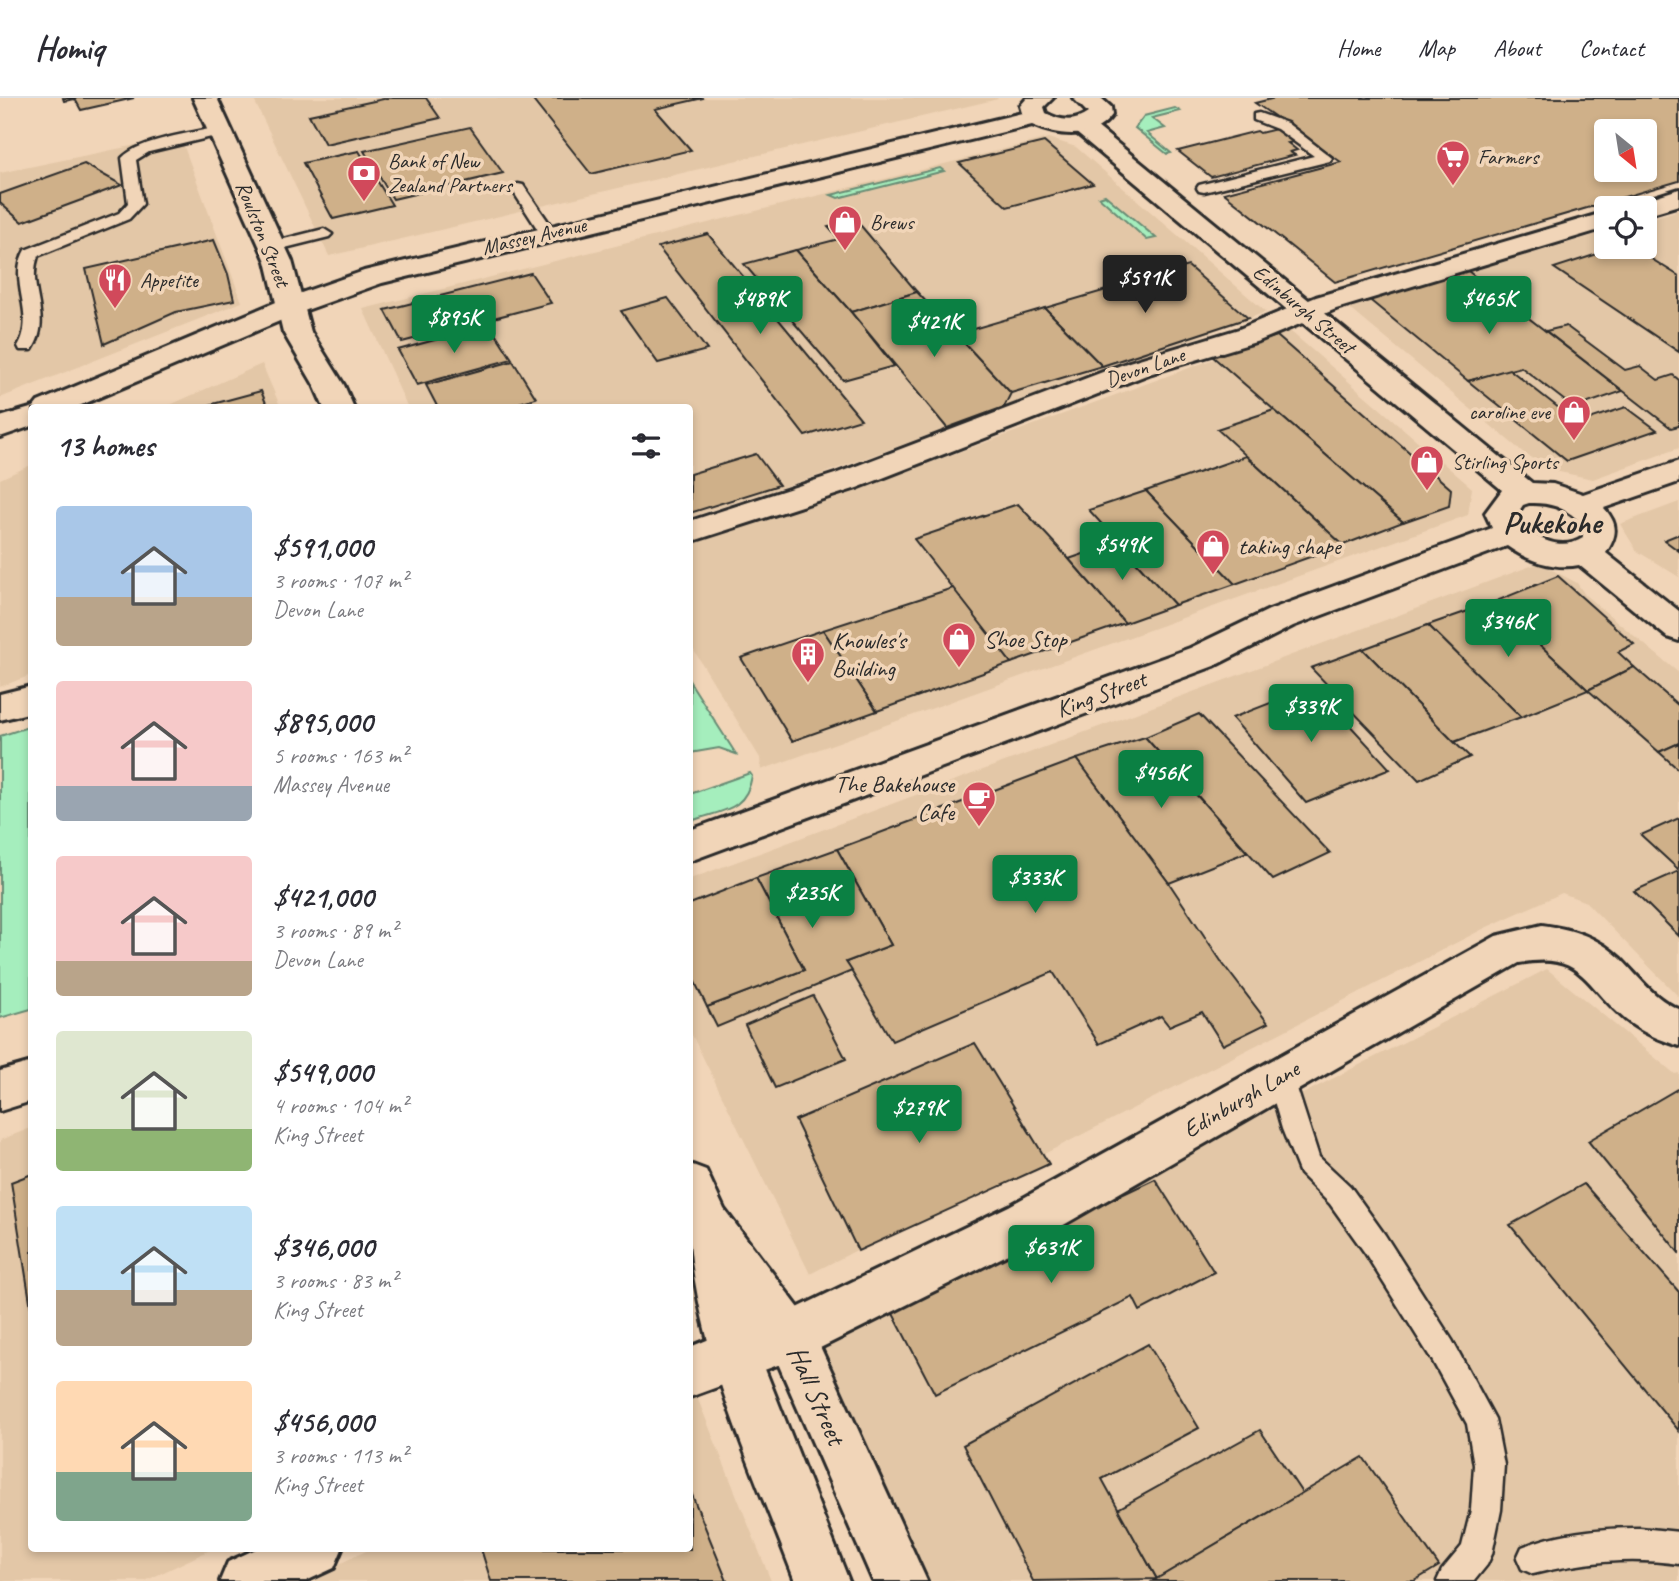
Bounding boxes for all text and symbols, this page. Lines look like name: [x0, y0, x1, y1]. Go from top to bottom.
text: Homiq: [35, 27, 104, 69]
text: Home: [1337, 33, 1380, 63]
text: Map: [1418, 33, 1455, 63]
text: About: [1493, 33, 1541, 63]
text: Contact: [1579, 33, 1644, 63]
north arrow: [1594, 119, 1657, 182]
map controls: [1594, 119, 1657, 259]
supermarket icon: Farmers: [1434, 138, 1472, 187]
place label: Farmers: [1478, 144, 1540, 170]
place label: Bank of New Zealand Partners: [388, 148, 514, 198]
bank icon: Bank of New Zealand Partners: [345, 154, 383, 203]
street label: Roulston Street: [230, 178, 297, 292]
button: locate: [1594, 196, 1657, 259]
shop icon: Brews: [826, 203, 864, 252]
place label: Brews: [870, 209, 915, 235]
street label: Massey Avenue: [479, 211, 590, 261]
pin: $591K: [1096, 256, 1194, 315]
street label: Edinburgh Street: [1248, 259, 1363, 361]
restaurant icon: Appetite: [96, 261, 134, 310]
text: $591K: [1119, 263, 1171, 292]
place label: Appetite: [140, 267, 199, 293]
pin: $489K: [711, 276, 809, 336]
pin: $465K: [1440, 276, 1538, 336]
text: $489K: [734, 284, 786, 313]
text: $465K: [1462, 284, 1516, 313]
pin: $895K: [405, 296, 503, 355]
pin: $421K: [885, 300, 983, 359]
text: $895K: [428, 303, 480, 332]
text: $421K: [907, 307, 961, 336]
street label: Devon Lane: [1102, 341, 1190, 393]
shop icon: caroline eve: [1555, 393, 1593, 442]
place label: caroline eve: [1469, 399, 1551, 425]
text: 13 homes: [56, 427, 154, 465]
icon: filters: [627, 427, 665, 465]
shop icon: Stirling Sports: [1408, 443, 1446, 492]
place label: Stirling Sports: [1452, 449, 1560, 475]
district label: Pukekohe: [1503, 502, 1604, 543]
pin: $549K: [1073, 522, 1171, 582]
shop icon: taking shape: [1194, 527, 1232, 576]
text: $591,000: [273, 528, 373, 566]
text: $549K: [1096, 530, 1148, 559]
place label: taking shape: [1238, 531, 1343, 561]
icon: home: [112, 534, 196, 618]
text: 3 rooms · 107 m²: [273, 566, 408, 595]
text: Devon Lane: [273, 595, 363, 624]
pin: $346K: [1459, 600, 1557, 659]
text: $346K: [1481, 607, 1535, 636]
shop icon: Shoe Stop: [940, 620, 978, 669]
place label: Shoe Stop: [984, 624, 1068, 654]
place label: Knowles's Building: [832, 625, 909, 683]
building icon: Knowles's Building: [789, 635, 827, 684]
street label: King Street: [1052, 663, 1152, 724]
pin: $339K: [1262, 684, 1360, 744]
text: $339K: [1285, 692, 1337, 721]
text: $895,000: [273, 703, 373, 741]
icon: home: [112, 709, 196, 793]
text: 5 rooms · 163 m²: [273, 741, 408, 770]
pin: $456K: [1112, 750, 1210, 810]
text: $456K: [1134, 758, 1188, 787]
place label: The Bakehouse Cafe: [835, 769, 956, 827]
text: Massey Avenue: [273, 770, 389, 799]
cafe icon: The Bakehouse Cafe: [960, 779, 998, 828]
pin: $333K: [986, 856, 1084, 915]
text: $333K: [1008, 863, 1062, 892]
pin: $235K: [763, 870, 861, 930]
text: $421,000: [273, 878, 373, 916]
text: $235K: [786, 878, 838, 907]
icon: home: [112, 884, 196, 968]
text: 3 rooms · 89 m²: [273, 916, 397, 945]
text: Devon Lane: [273, 945, 363, 974]
text: $549,000: [273, 1053, 373, 1091]
street label: Edinburgh Lane: [1178, 1053, 1306, 1144]
icon: home: [112, 1059, 196, 1143]
pin: $279K: [870, 1086, 968, 1145]
text: 4 rooms · 104 m²: [273, 1091, 408, 1120]
text: $279K: [893, 1093, 945, 1122]
text: King Street: [273, 1120, 363, 1149]
pin: $631K: [1002, 1226, 1100, 1285]
text: $346,000: [273, 1228, 374, 1266]
text: $631K: [1024, 1233, 1078, 1262]
icon: home: [112, 1234, 196, 1318]
text: 3 rooms · 83 m²: [273, 1266, 397, 1295]
text: King Street: [273, 1295, 363, 1324]
street label: Hall Street: [780, 1340, 855, 1452]
text: $456,000: [273, 1403, 374, 1441]
icon: home: [112, 1409, 196, 1493]
text: 3 rooms · 113 m²: [273, 1441, 408, 1470]
text: King Street: [273, 1470, 363, 1499]

